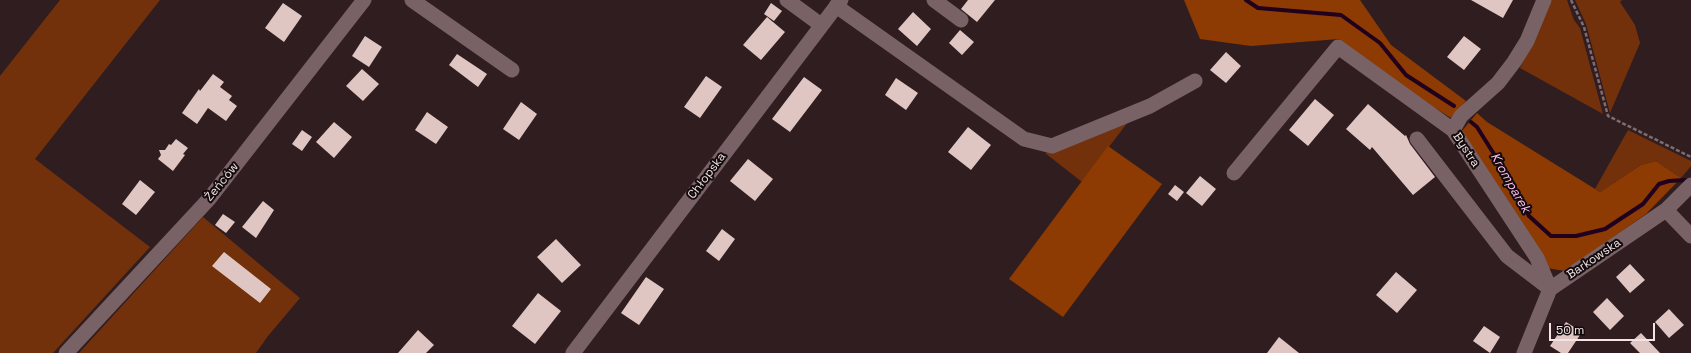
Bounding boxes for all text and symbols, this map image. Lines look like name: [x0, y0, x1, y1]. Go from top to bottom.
street label: Bystra: [1450, 130, 1482, 170]
street label: Chłopska: [685, 150, 729, 202]
water label: Kromparek: [1486, 150, 1534, 216]
street label: Żeńców: [202, 160, 242, 204]
street label: Barkowska: [1564, 236, 1624, 282]
scale bar: [1551, 315, 1657, 341]
text: 50 m: [1556, 322, 1584, 338]

